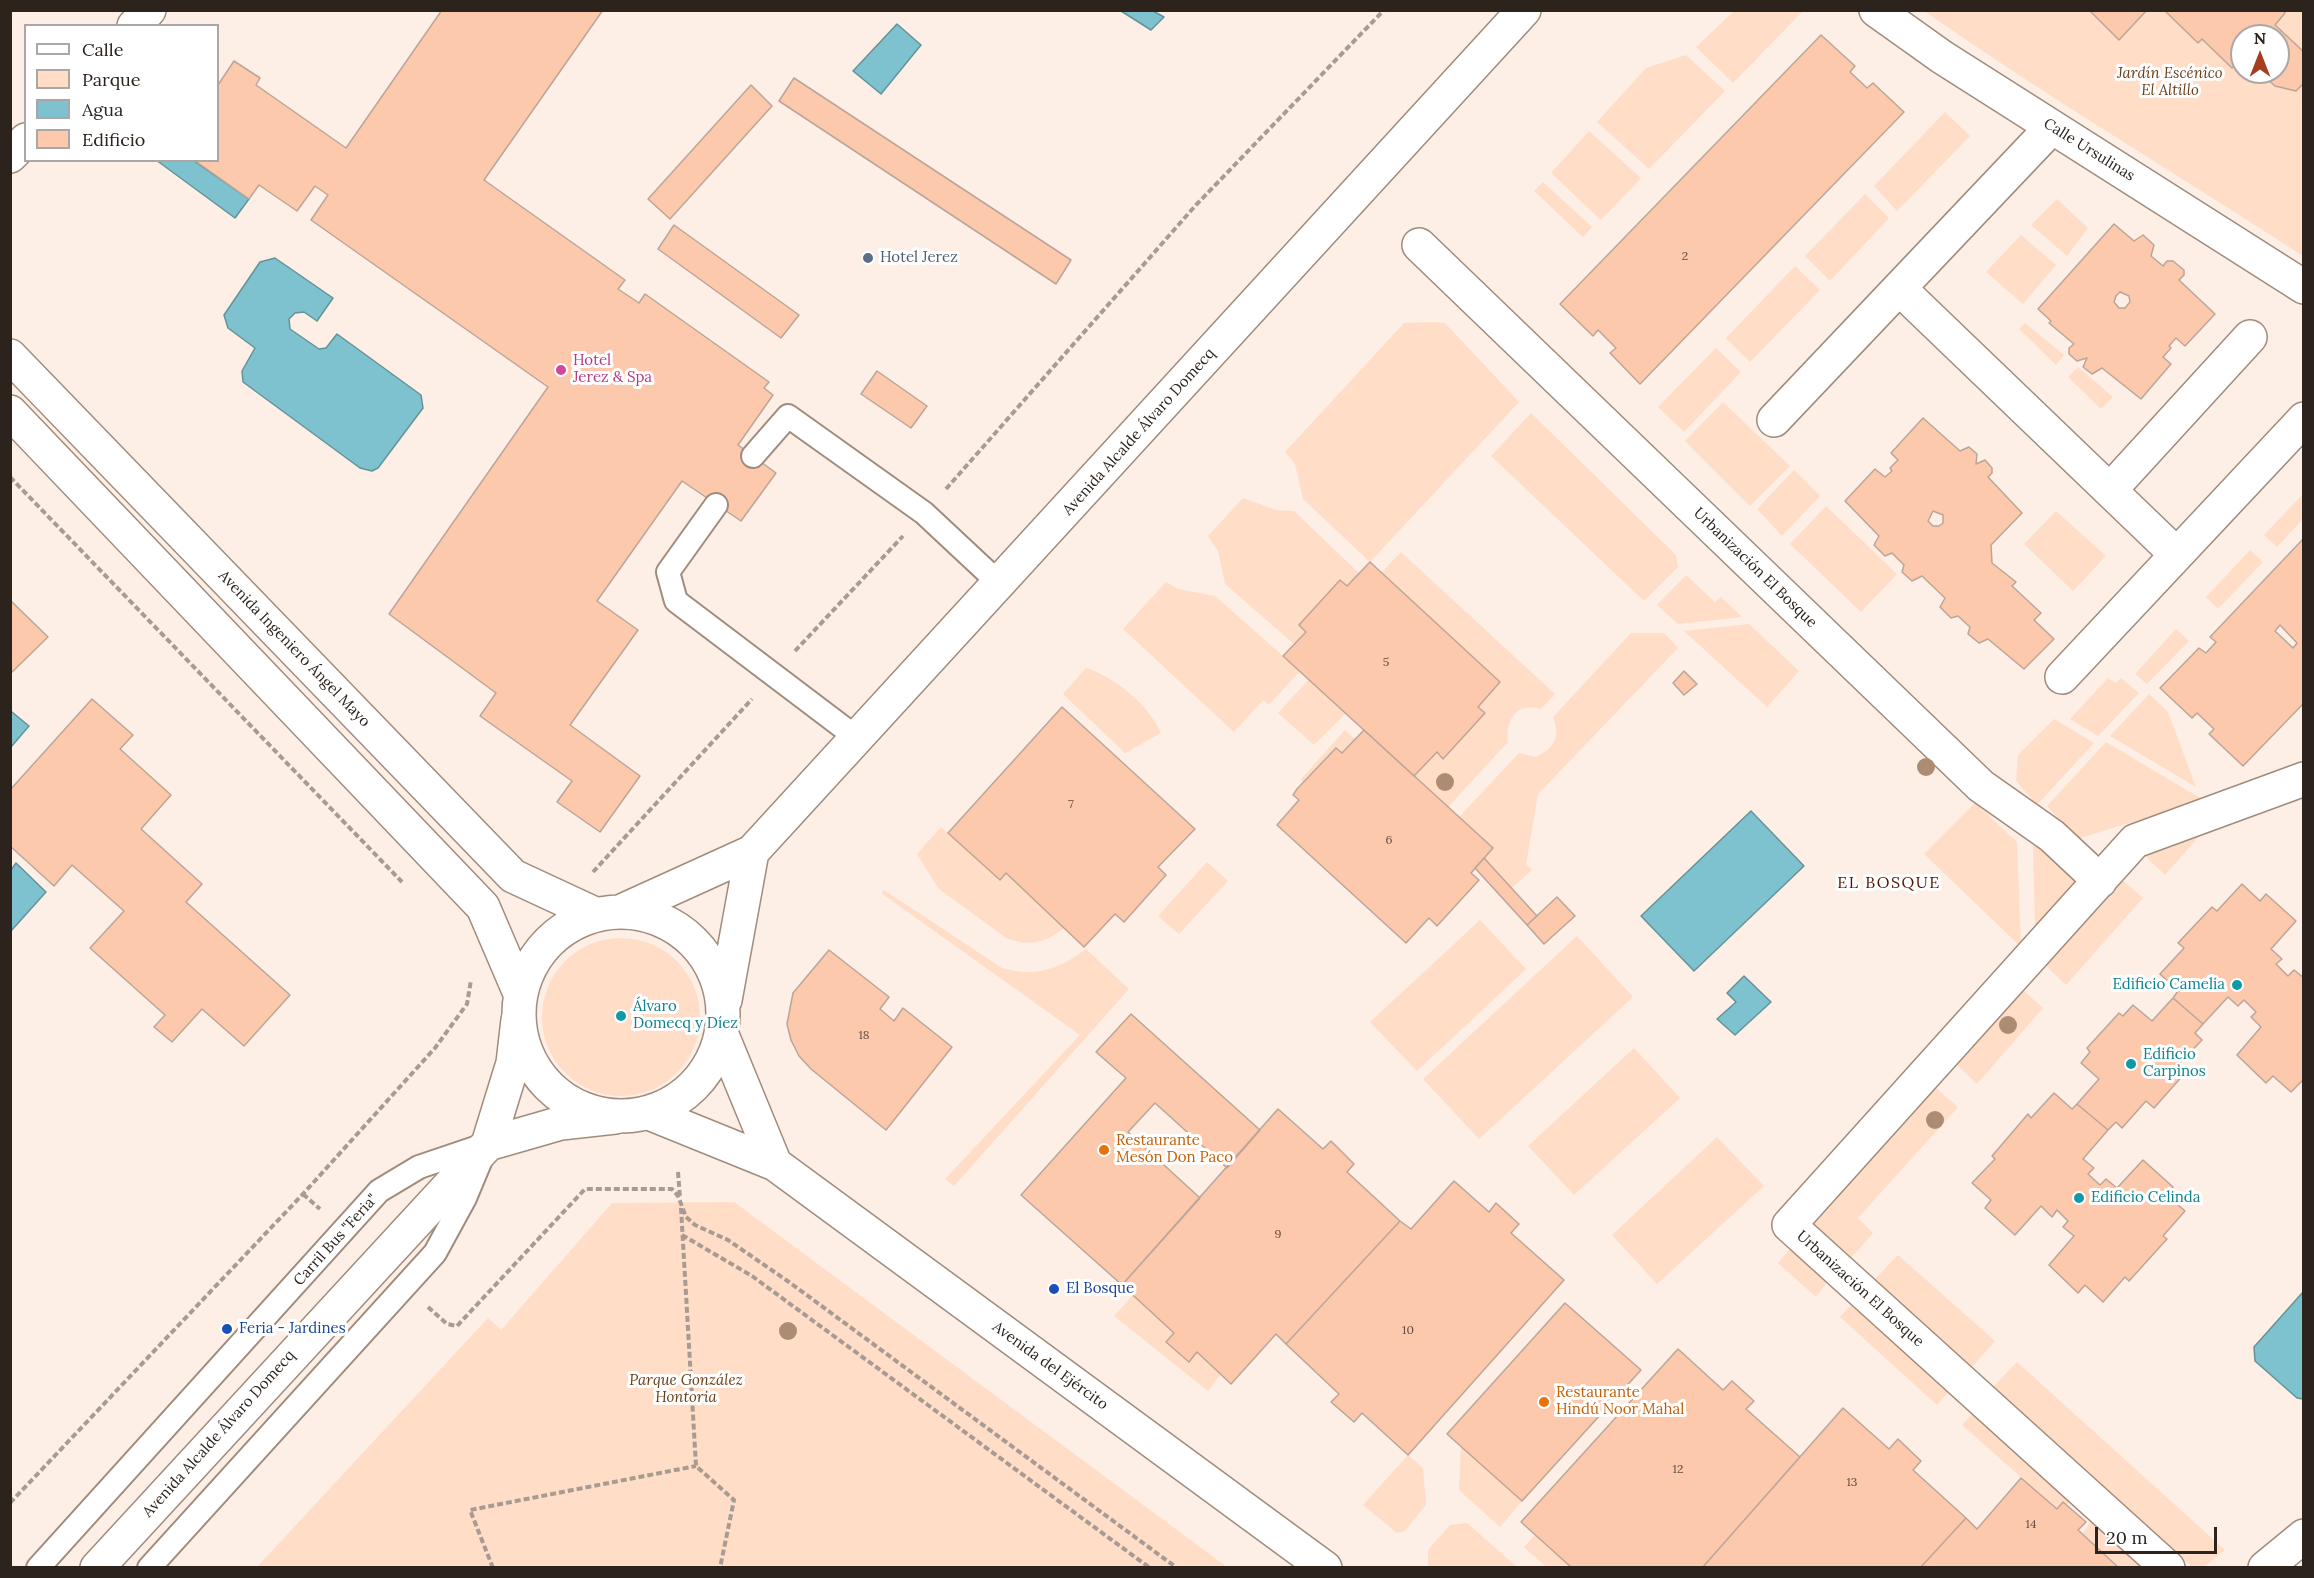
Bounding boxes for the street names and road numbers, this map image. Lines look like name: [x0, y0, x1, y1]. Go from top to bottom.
street label: Calle Ursulinas: [2040, 115, 2138, 185]
street label: Avenida Alcalde Álvaro Domecq: [1059, 345, 1219, 519]
street label: Urbanización El Bosque: [1689, 504, 1821, 632]
street label: Avenida Ingeniero Ángel Mayo: [214, 567, 374, 731]
street label: Carril Bus "Feria": [290, 1190, 382, 1290]
street label: Urbanización El Bosque: [1793, 1227, 1927, 1351]
street label: Avenida del Ejército: [989, 1318, 1111, 1414]
street label: Avenida Alcalde Álvaro Domecq: [139, 1347, 299, 1521]

